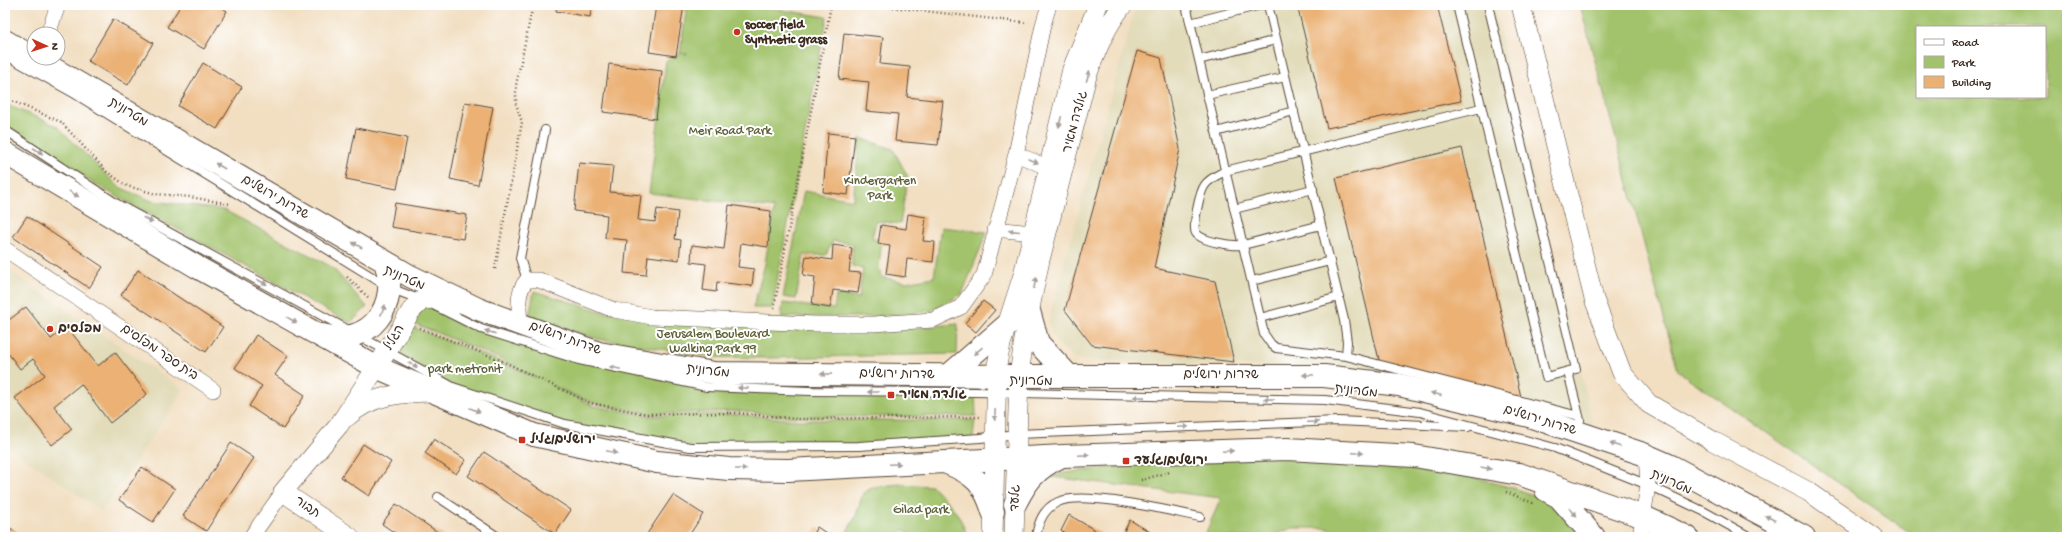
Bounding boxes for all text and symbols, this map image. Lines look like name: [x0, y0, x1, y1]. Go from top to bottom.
place label: soccer field Synthetic grass: [745, 17, 828, 48]
north arrow: [26, 26, 66, 66]
legend: [1916, 26, 2046, 98]
marker: soccer field Synthetic grass: [732, 27, 742, 37]
text: Road: [1952, 37, 1979, 51]
text: N: [48, 43, 60, 50]
text: Park: [1951, 57, 1977, 71]
one-way arrow: [1085, 69, 1091, 81]
text: Building: [1951, 77, 1991, 91]
street label: גולדה מאיר: [1059, 89, 1092, 155]
street label: מטרונית: [106, 95, 150, 131]
one-way arrow: [1057, 116, 1063, 128]
park label: Meir Road Park: [689, 124, 772, 139]
one-way arrow: [32, 147, 44, 154]
one-way arrow: [1027, 158, 1038, 164]
one-way arrow: [214, 162, 226, 169]
street label: שדרות ירושלים: [238, 172, 312, 223]
park label: Kindergarten Park: [844, 174, 917, 204]
one-way arrow: [68, 191, 80, 198]
one-way arrow: [142, 217, 154, 223]
one-way arrow: [1008, 228, 1020, 234]
one-way arrow: [351, 242, 363, 249]
street label: מטרונית: [381, 263, 427, 295]
one-way arrow: [1032, 277, 1038, 289]
one-way arrow: [256, 278, 268, 285]
one-way arrow: [380, 305, 386, 316]
one-way arrow: [286, 317, 298, 324]
street label: שדרות ירושלים: [527, 318, 603, 359]
place label: מפלסים: [58, 321, 102, 337]
street label: בית ספר מפלסים: [118, 321, 201, 384]
street label: הגליל: [381, 322, 408, 354]
marker: מפלסים: [45, 324, 55, 334]
park label: Jerusalem Boulevard Walking Park 99: [657, 327, 771, 357]
one-way arrow: [484, 329, 496, 335]
one-way arrow: [973, 346, 984, 355]
one-way arrow: [407, 362, 418, 368]
park label: park metronit: [427, 362, 504, 377]
street label: מטרונית: [686, 362, 730, 382]
one-way arrow: [609, 364, 621, 370]
street label: שדרות ירושלים: [859, 366, 935, 383]
street label: שדרות ירושלים: [1183, 367, 1259, 383]
one-way arrow: [819, 371, 832, 377]
one-way arrow: [1301, 372, 1314, 378]
street label: מטרונית: [1009, 374, 1053, 390]
street label: מטרונית: [1334, 382, 1378, 402]
one-way arrow: [737, 385, 749, 392]
place label: גולדה מאיר: [899, 387, 967, 403]
one-way arrow: [866, 389, 879, 395]
marker: גולדה מאיר: [886, 390, 896, 400]
one-way arrow: [1430, 390, 1442, 396]
one-way arrow: [1133, 393, 1145, 400]
one-way arrow: [1262, 396, 1275, 402]
street label: שדרות ירושלים: [1502, 402, 1579, 439]
one-way arrow: [470, 408, 482, 414]
one-way arrow: [992, 409, 998, 422]
one-way arrow: [1307, 419, 1319, 426]
one-way arrow: [1177, 424, 1189, 431]
place label: ירושלים/גליל: [530, 432, 595, 448]
marker: ירושלים/גליל: [517, 435, 527, 445]
one-way arrow: [1609, 441, 1621, 447]
one-way arrow: [1222, 448, 1235, 454]
one-way arrow: [1352, 449, 1364, 456]
one-way arrow: [606, 450, 619, 456]
one-way arrow: [1078, 452, 1091, 458]
place label: ירושלים/גלעד: [1134, 453, 1208, 469]
marker: ירושלים/גלעד: [1121, 456, 1131, 466]
one-way arrow: [889, 461, 901, 468]
one-way arrow: [735, 466, 747, 473]
one-way arrow: [1480, 466, 1492, 472]
street label: מטרונית: [1648, 467, 1694, 499]
street label: גלעד: [1007, 484, 1024, 512]
street label: תבור: [291, 494, 323, 522]
park label: Gilad park: [893, 503, 950, 518]
one-way arrow: [1568, 508, 1577, 517]
one-way arrow: [1764, 515, 1776, 522]

